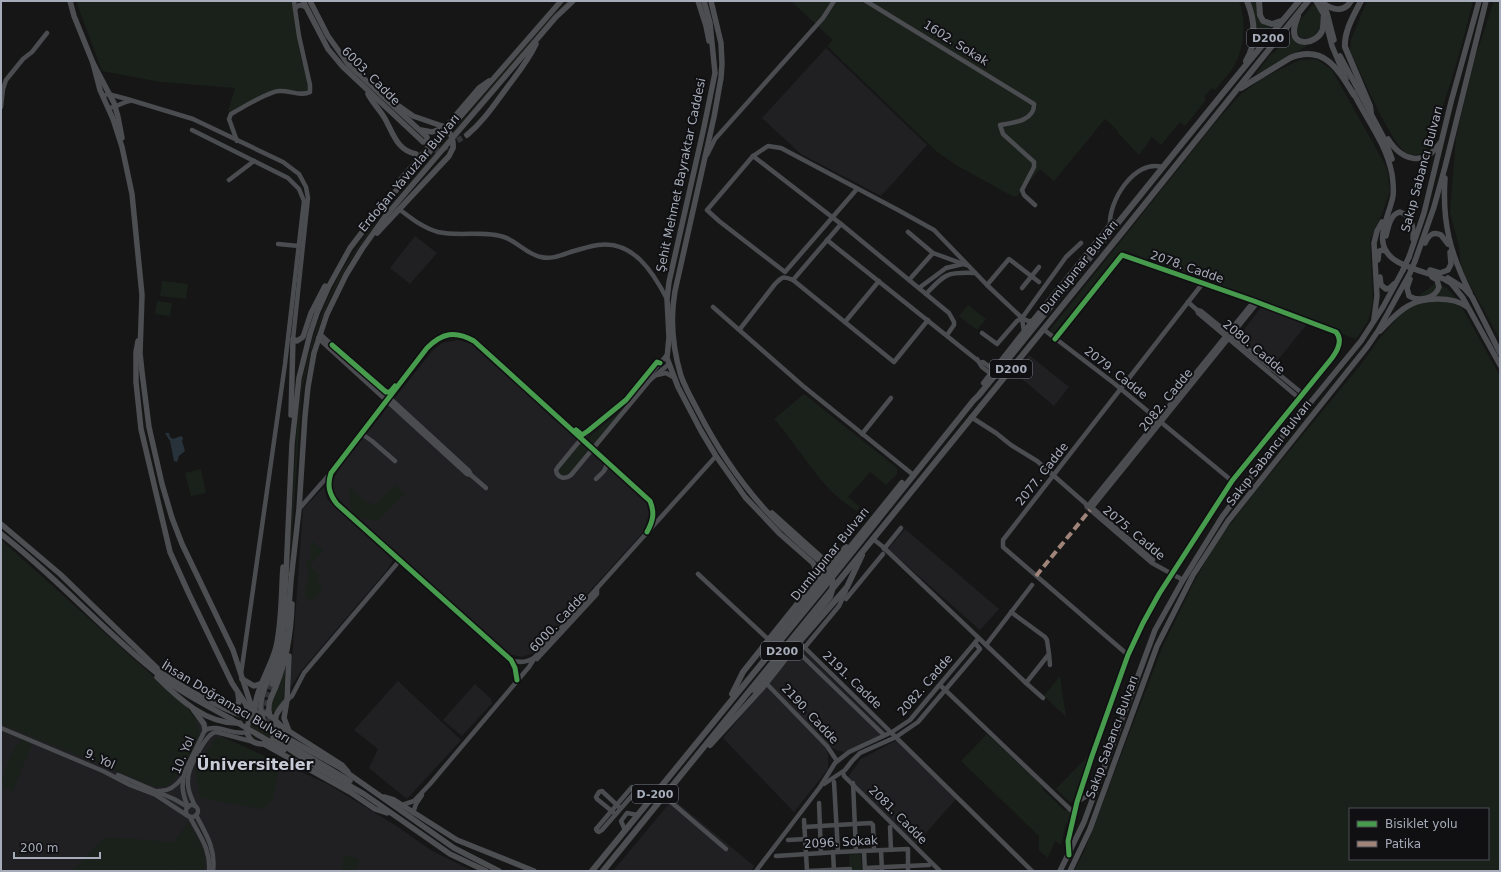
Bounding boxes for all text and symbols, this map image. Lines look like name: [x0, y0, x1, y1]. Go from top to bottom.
street label: 1602. Sokak: [921, 17, 991, 69]
road number: D200: [1247, 29, 1289, 47]
street label: 6003. Cadde: [339, 44, 403, 108]
street label: Şehit Mehmet Bayraktar Caddesi: [654, 77, 708, 273]
street label: Sakıp Sabancı Bulvarı: [1398, 104, 1446, 234]
street label: Erdoğan Yavuzlar Bulvarı: [356, 111, 462, 235]
street label: Dumlupınar Bulvarı: [1037, 218, 1121, 316]
street label: 2078. Cadde: [1149, 248, 1225, 286]
street label: 2080. Cadde: [1220, 317, 1288, 377]
street label: 2079. Cadde: [1082, 344, 1150, 402]
road number: D200: [990, 360, 1032, 378]
street label: 2082. Cadde: [1136, 366, 1196, 434]
street label: Sakıp Sabancı Bulvarı: [1224, 398, 1314, 508]
street label: 2077. Cadde: [1013, 440, 1071, 508]
street label: 2075. Cadde: [1100, 503, 1168, 563]
street label: Dumlupınar Bulvarı: [788, 505, 872, 603]
street label: 6000. Cadde: [527, 589, 589, 655]
road number: D200: [761, 642, 803, 660]
street label: 2191. Cadde: [820, 648, 884, 712]
street label: 2082. Cadde: [895, 652, 955, 718]
street label: İhsan Doğramacı Bulvarı: [159, 657, 293, 746]
street label: Sakıp Sabancı Bulvarı: [1083, 674, 1141, 800]
street label: 2190. Cadde: [779, 681, 841, 747]
street label: 10. Yol: [169, 734, 197, 776]
street label: 9. Yol: [83, 746, 117, 772]
district label: Üniversiteler: [197, 755, 313, 774]
street label: 2081. Cadde: [866, 783, 930, 847]
road number: D-200: [632, 785, 678, 803]
legend: [1349, 808, 1489, 860]
text: Bisiklet yolu: [1385, 817, 1458, 831]
street label: 2096. Sokak: [804, 833, 878, 851]
scale bar: [14, 834, 100, 860]
text: Patika: [1385, 837, 1421, 851]
text: 200 m: [20, 841, 58, 855]

